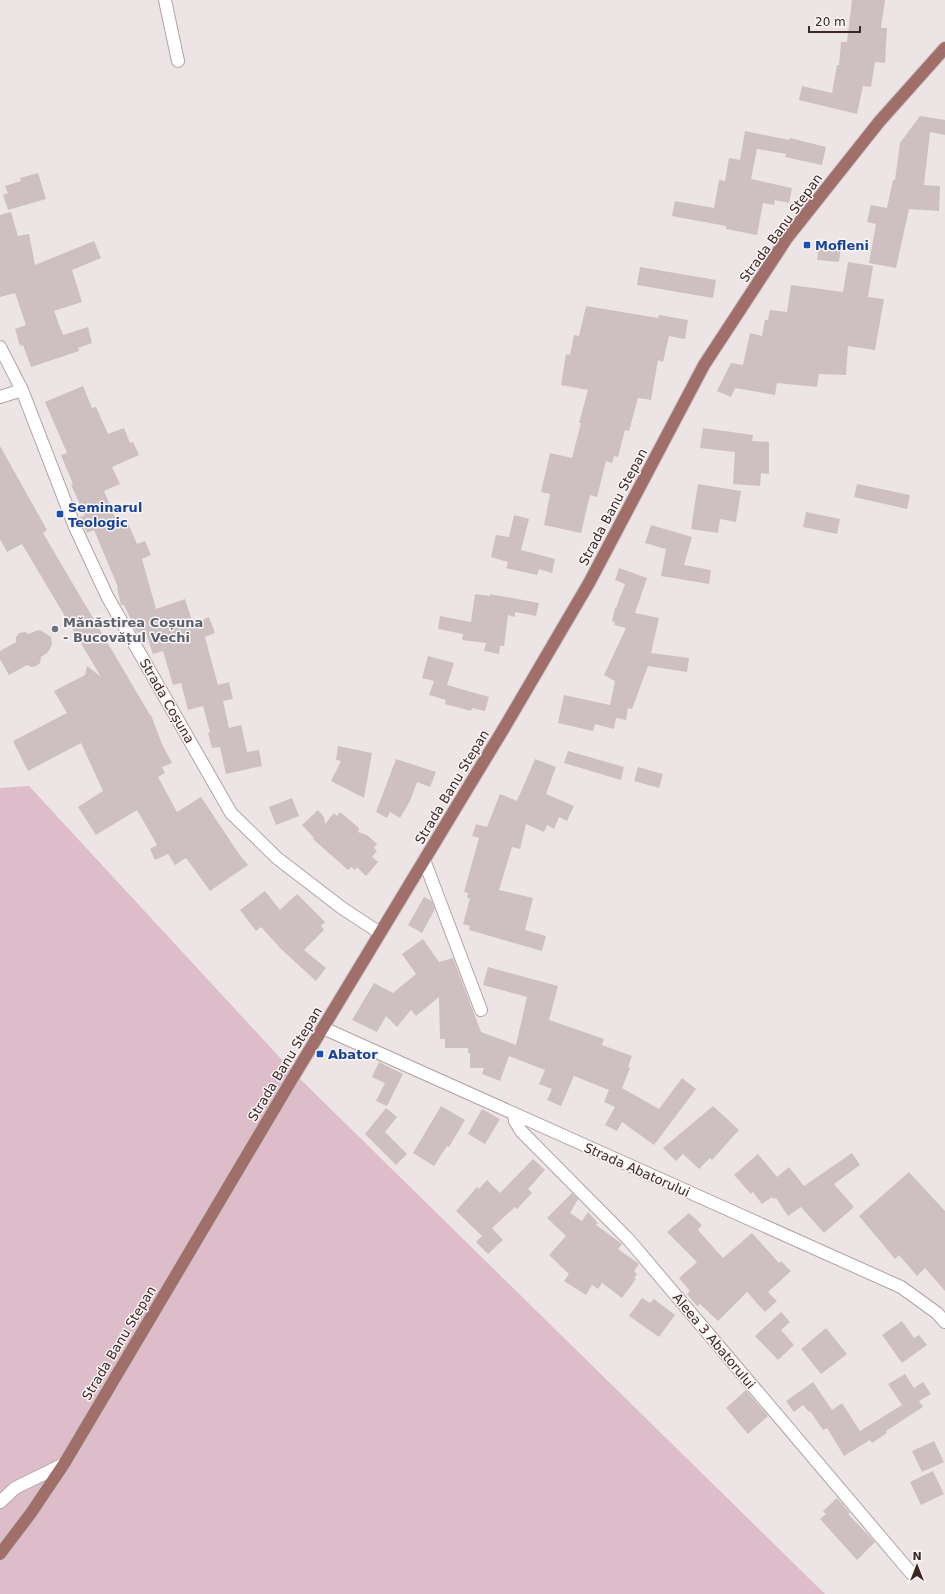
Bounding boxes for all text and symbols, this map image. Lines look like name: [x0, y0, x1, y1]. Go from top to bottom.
scale bar: [809, 8, 860, 34]
text: 20 m: [815, 15, 846, 29]
street label: Strada Banu Stepan: [737, 171, 825, 285]
place label: Mofleni: [815, 238, 869, 253]
marker: Mofleni: [802, 240, 812, 250]
street label: Strada Banu Stepan: [576, 446, 650, 568]
place label: Seminarul Teologic: [68, 500, 142, 530]
marker: Seminarul Teologic: [55, 509, 65, 519]
place label: Mănăstirea Coșuna - Bucovățul Vechi: [63, 615, 203, 645]
marker: Mănăstirea Coșuna - Bucovățul Vechi: [50, 624, 60, 634]
street label: Strada Coșuna: [137, 656, 197, 746]
street label: Strada Banu Stepan: [412, 727, 492, 847]
street label: Strada Banu Stepan: [245, 1004, 325, 1124]
place label: Abator: [328, 1047, 378, 1062]
marker: Abator: [315, 1049, 325, 1059]
street label: Strada Abatorului: [582, 1140, 692, 1200]
street label: Strada Banu Stepan: [79, 1283, 159, 1403]
street label: Aleea 3 Abatorului: [670, 1290, 758, 1392]
north arrow: [897, 1546, 937, 1586]
text: N: [912, 1550, 922, 1563]

